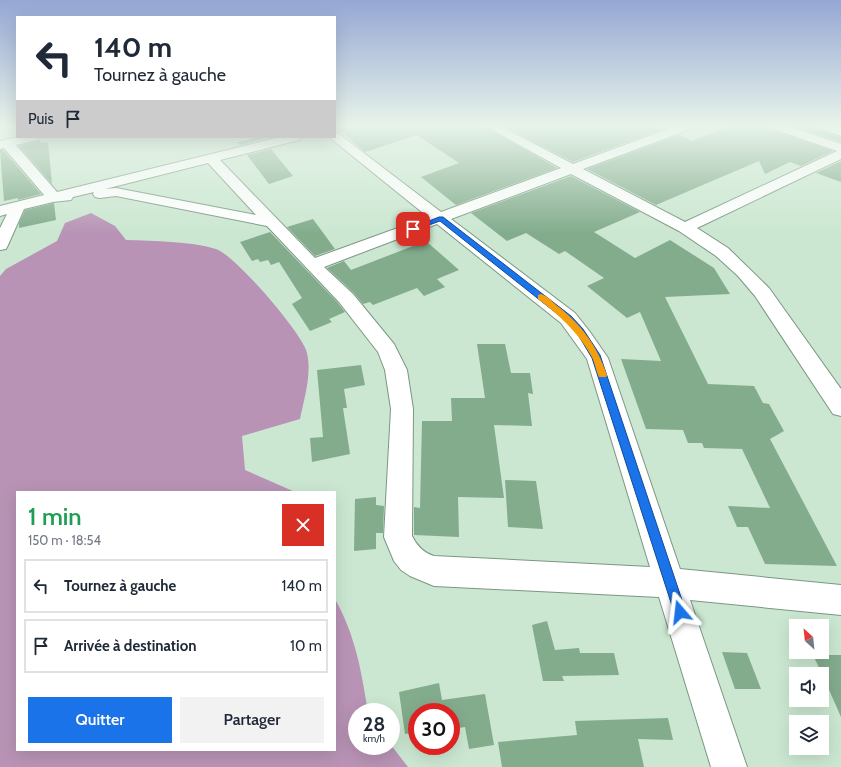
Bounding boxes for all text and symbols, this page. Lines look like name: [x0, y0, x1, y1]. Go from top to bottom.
text: 140 m: [94, 30, 172, 64]
icon: left: [28, 32, 80, 84]
text: Tournez à gauche: [94, 64, 226, 86]
icon: arrive: [62, 108, 84, 130]
text: Puis: [28, 110, 54, 128]
pin: [396, 212, 430, 246]
icon: arrive: [402, 218, 424, 240]
text: 1 min: [28, 502, 82, 531]
button: close: [282, 504, 324, 546]
text: 150 m · 18:54: [28, 532, 101, 548]
icon: left: [30, 575, 52, 597]
text: Tournez à gauche: [64, 577, 176, 595]
text: 140 m: [281, 577, 322, 595]
position arrow: [659, 591, 701, 633]
north arrow: [789, 619, 829, 659]
map controls: [789, 619, 829, 755]
icon: arrive: [30, 635, 52, 657]
text: Arrivée à destination: [64, 637, 196, 655]
text: 10 m: [290, 637, 322, 655]
button: sound: [789, 667, 829, 707]
button: Quitter: [28, 697, 172, 743]
button: Partager: [180, 697, 324, 743]
speed limit sign: 30: [408, 703, 460, 755]
text: 28: [363, 712, 385, 736]
button: layers: [789, 715, 829, 755]
text: km/h: [363, 732, 385, 745]

